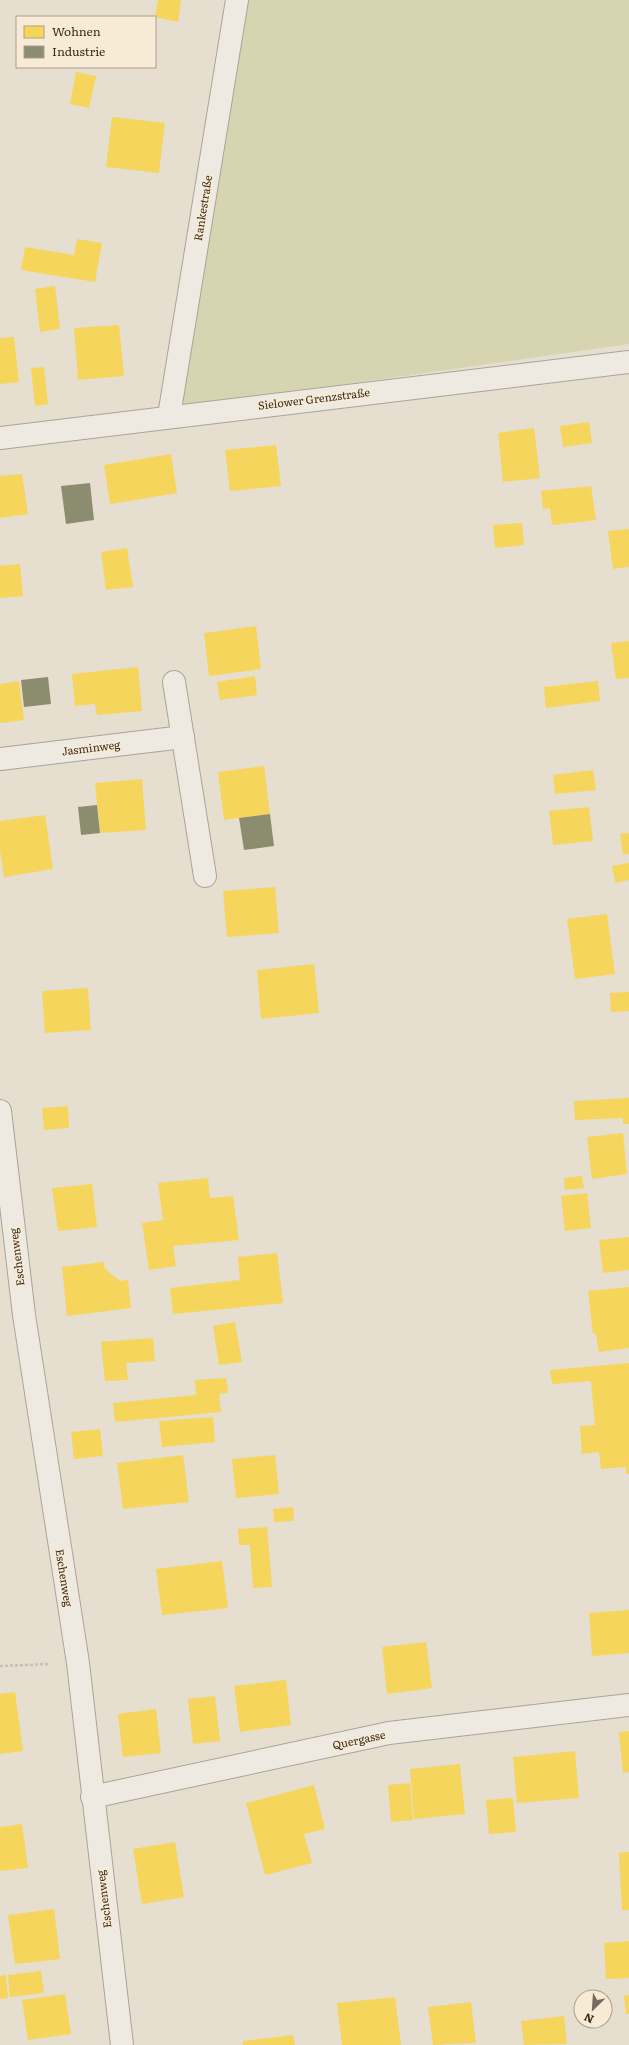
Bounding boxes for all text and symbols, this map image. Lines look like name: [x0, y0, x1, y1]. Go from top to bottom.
legend: [16, 16, 156, 68]
text: Wohnen: [52, 22, 101, 40]
text: Industrie: [52, 42, 105, 60]
street label: Rankestraße: [189, 174, 215, 242]
street label: Sielower Grenzstraße: [257, 383, 371, 413]
street label: Jasminweg: [61, 735, 122, 759]
street label: Eschenweg: [4, 1226, 27, 1287]
street label: Eschenweg: [53, 1548, 78, 1609]
street label: Quergasse: [331, 1726, 387, 1752]
street label: Eschenweg: [91, 1868, 114, 1929]
north arrow: [573, 1989, 613, 2029]
text: N: [581, 2010, 596, 2028]

